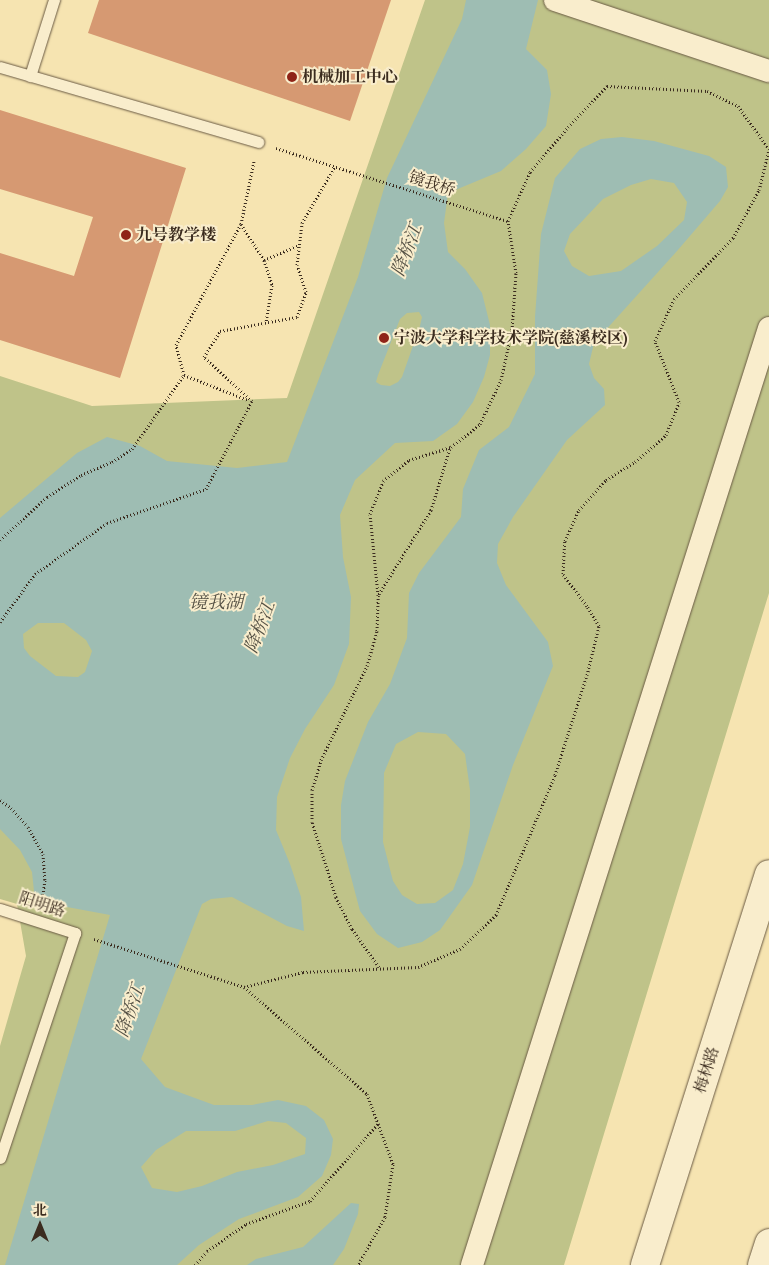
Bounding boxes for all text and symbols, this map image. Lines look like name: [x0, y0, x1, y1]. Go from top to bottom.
place label: 机械加工中心: [302, 67, 398, 87]
marker: 机械加工中心: [286, 71, 298, 83]
street label: 镜我桥: [406, 167, 458, 201]
water label: 降桥江: [387, 221, 427, 279]
place label: 九号教学楼: [136, 225, 216, 245]
marker: 九号教学楼: [120, 229, 132, 241]
place label: 宁波大学科学技术学院(慈溪校区): [394, 328, 628, 348]
marker: 宁波大学科学技术学院(慈溪校区): [378, 332, 390, 344]
water label: 镜我湖: [189, 591, 243, 613]
water label: 降桥江: [240, 598, 280, 656]
street label: 阳明路: [16, 888, 68, 922]
water label: 降桥江: [111, 982, 149, 1040]
street label: 梅林路: [690, 1044, 724, 1096]
north arrow: [15, 1200, 65, 1250]
text: 北: [33, 1201, 47, 1219]

